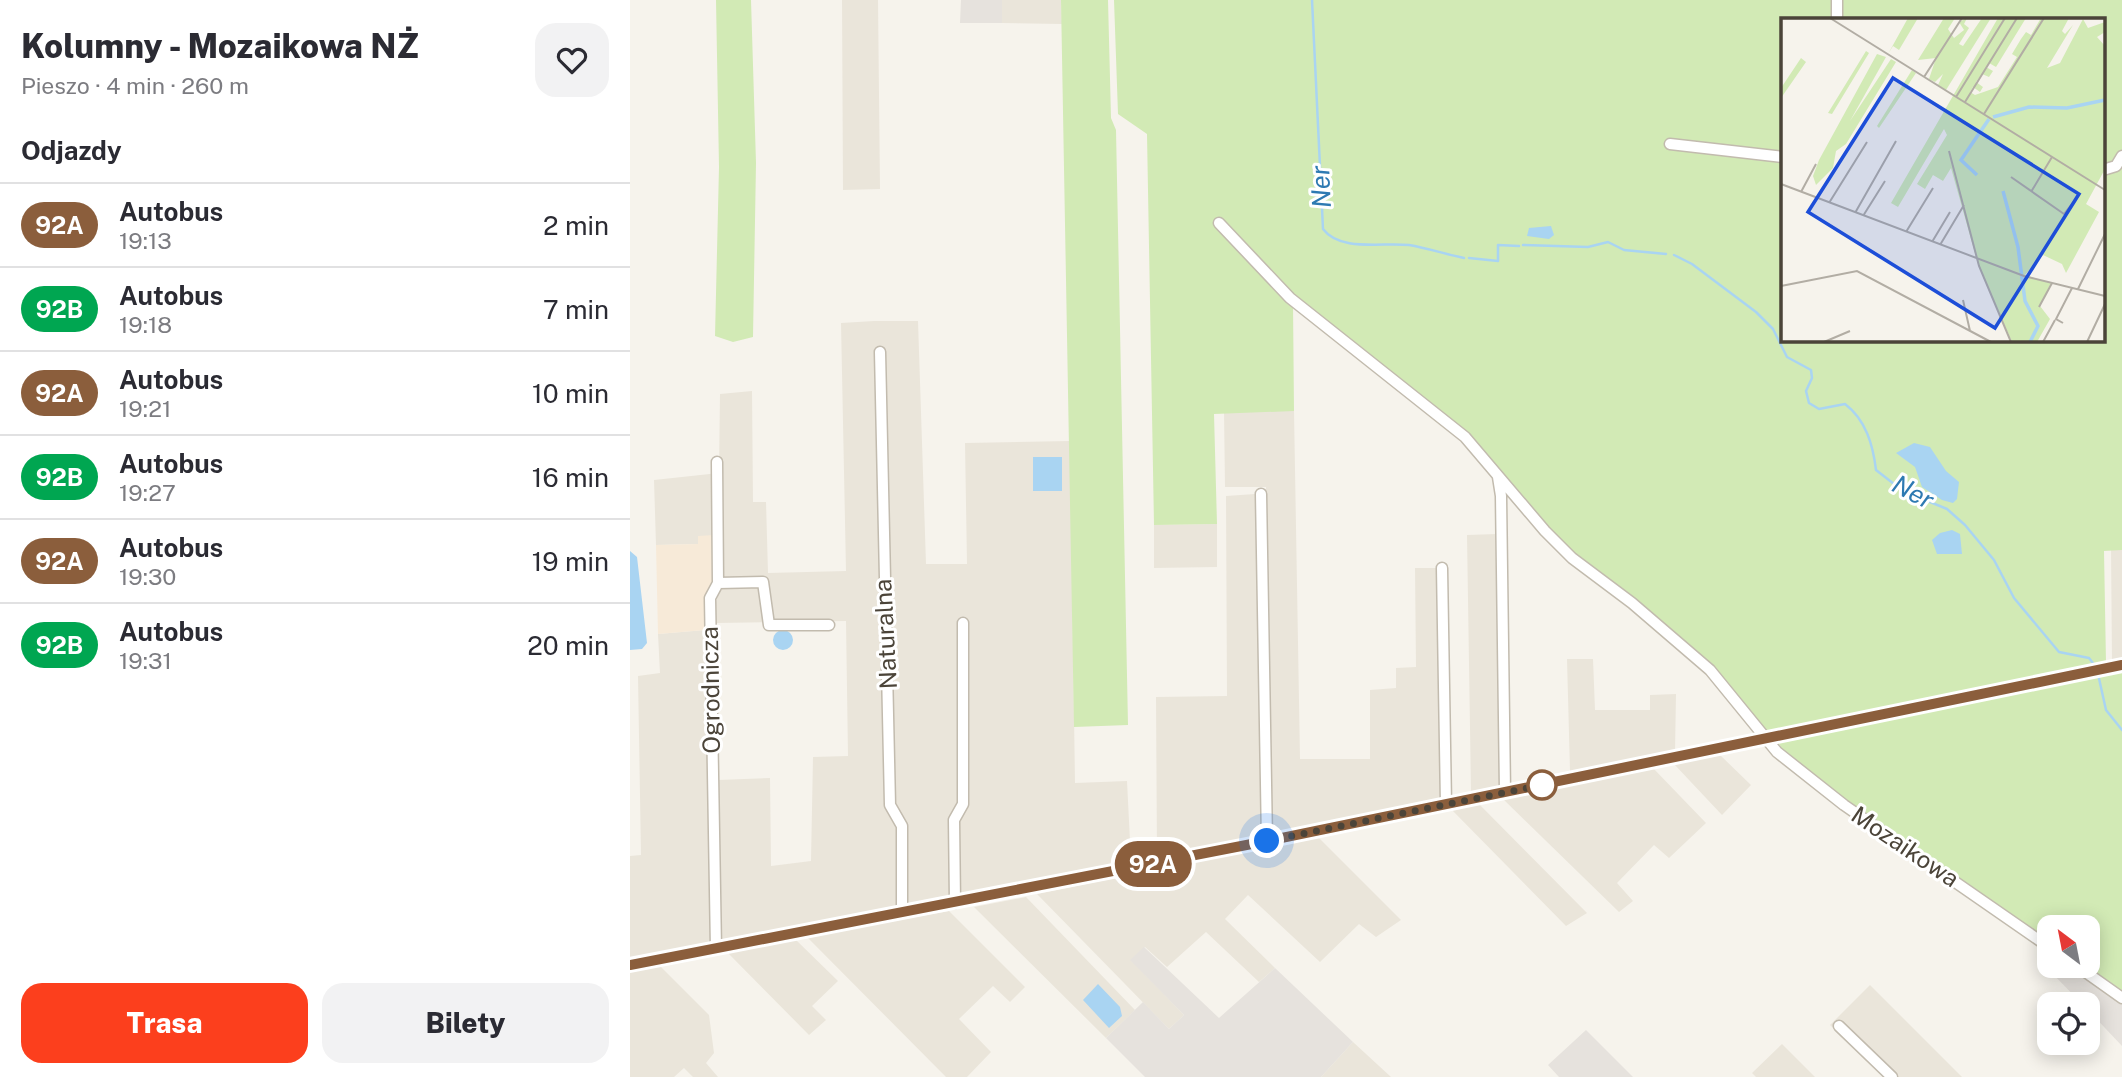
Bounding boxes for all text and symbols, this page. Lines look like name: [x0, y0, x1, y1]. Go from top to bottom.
inset map: [1781, 18, 2105, 341]
button: heart: [535, 23, 609, 97]
text: Kolumny - Mozaikowa NŻ: [21, 27, 419, 65]
text: Pieszo · 4 min · 260 m: [21, 72, 249, 99]
text: Odjazdy: [21, 135, 122, 166]
water label: Ner: [1304, 165, 1337, 209]
text: Autobus: [119, 196, 223, 227]
text: 2 min: [543, 210, 609, 241]
text: 92A: [35, 211, 84, 239]
text: 19:13: [119, 227, 172, 254]
text: Autobus: [119, 280, 223, 311]
text: 7 min: [543, 294, 609, 325]
text: 92B: [36, 295, 83, 323]
text: 19:18: [119, 311, 172, 338]
text: Autobus: [119, 364, 223, 395]
text: 10 min: [532, 378, 609, 409]
text: 92A: [35, 379, 84, 407]
text: 19:21: [119, 395, 171, 422]
text: Autobus: [119, 448, 223, 479]
text: 16 min: [532, 462, 609, 493]
text: 92B: [36, 463, 83, 491]
water label: Ner: [1887, 468, 1940, 515]
text: 19:27: [119, 479, 176, 506]
text: Autobus: [119, 532, 223, 563]
text: 19 min: [532, 546, 609, 577]
text: 92A: [35, 547, 84, 575]
text: 19:30: [119, 563, 176, 590]
street label: Naturalna: [868, 578, 902, 690]
text: Autobus: [119, 616, 223, 647]
street label: Ogrodnicza: [695, 626, 725, 754]
text: 20 min: [527, 630, 609, 661]
text: 92B: [36, 631, 83, 659]
text: 19:31: [119, 647, 172, 674]
unlabelled marker: [1527, 770, 1557, 800]
street label: Mozaikowa: [1847, 800, 1965, 892]
your location: [1249, 823, 1284, 858]
line badge: 92A: [1113, 841, 1193, 887]
text: 92A: [1129, 850, 1177, 878]
north arrow: [2037, 915, 2100, 978]
map controls: [2037, 915, 2100, 1055]
button: Trasa: [21, 983, 308, 1063]
button: Bilety: [322, 983, 609, 1063]
button: locate: [2037, 992, 2100, 1055]

